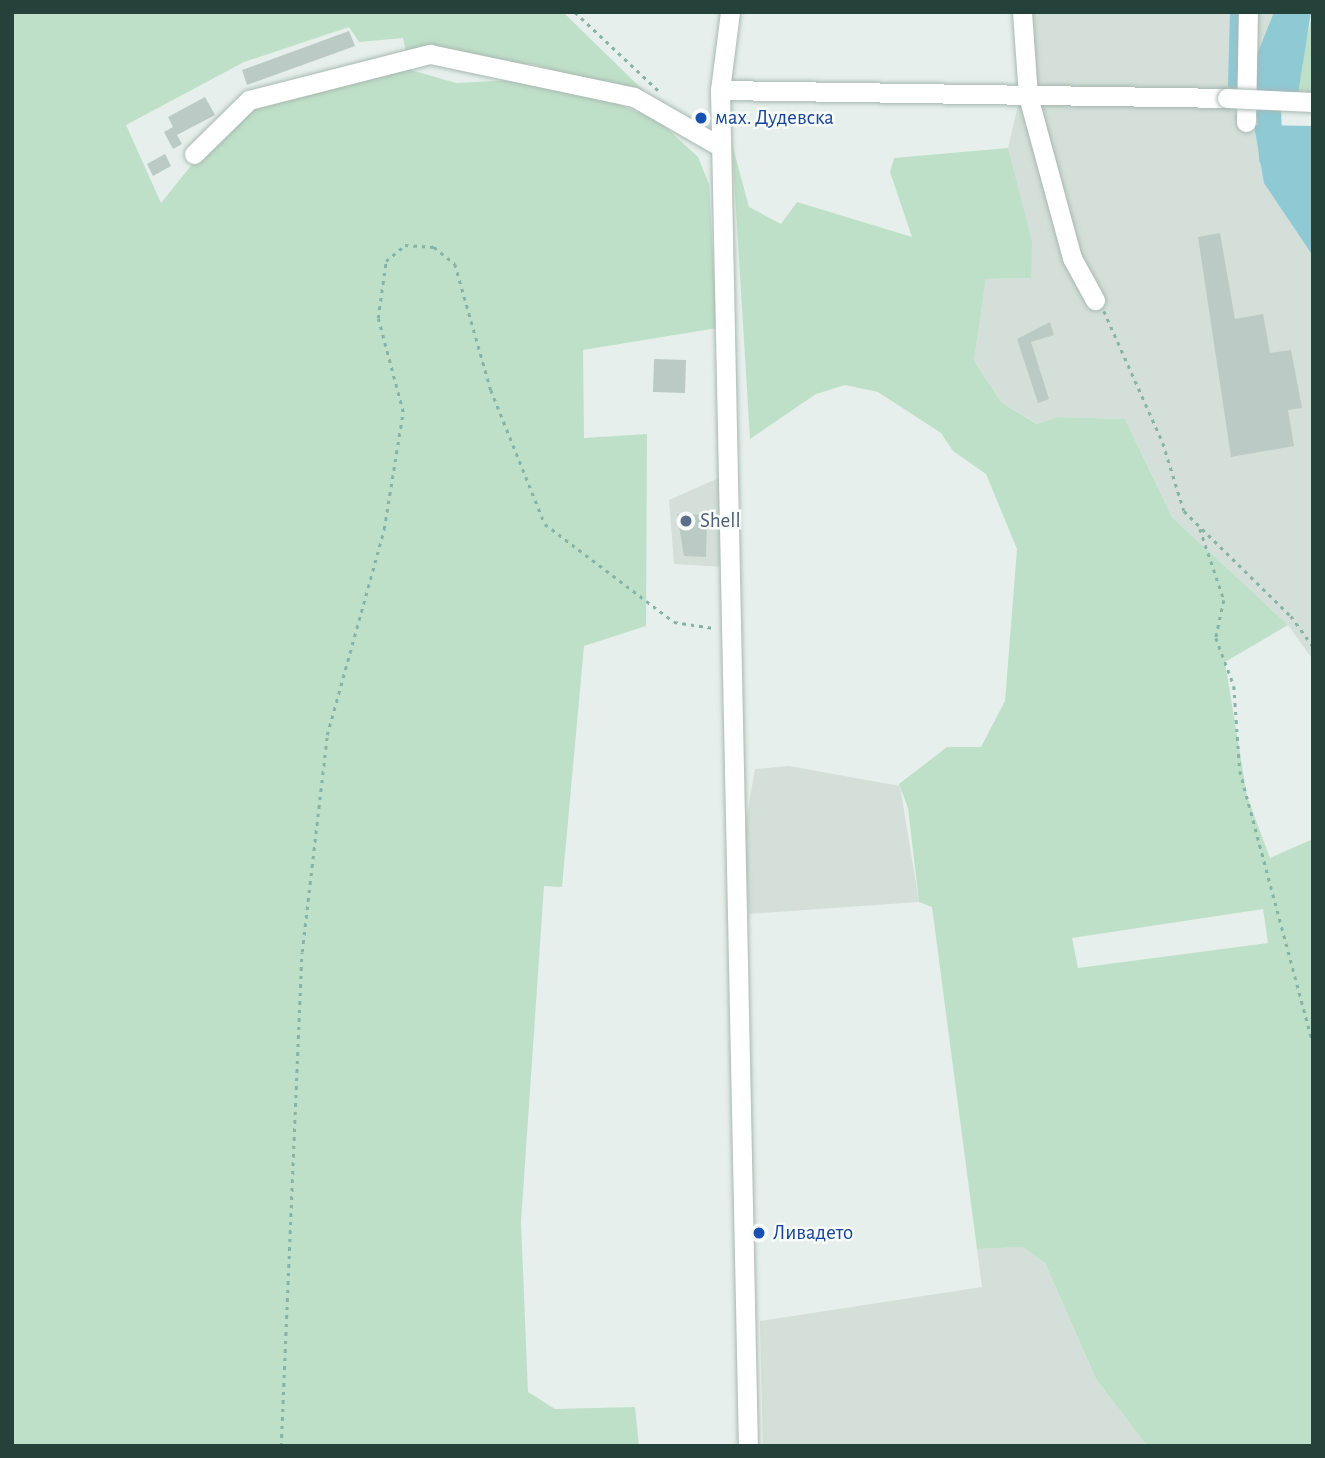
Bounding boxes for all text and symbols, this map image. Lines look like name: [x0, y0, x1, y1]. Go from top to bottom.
place label: мах. Дудевска: [715, 105, 834, 131]
marker: мах. Дудевска: [693, 110, 709, 126]
place label: Shell: [700, 508, 741, 534]
marker: Shell: [678, 513, 694, 529]
place label: Ливадето: [773, 1220, 853, 1246]
marker: Ливадето: [751, 1225, 767, 1241]

